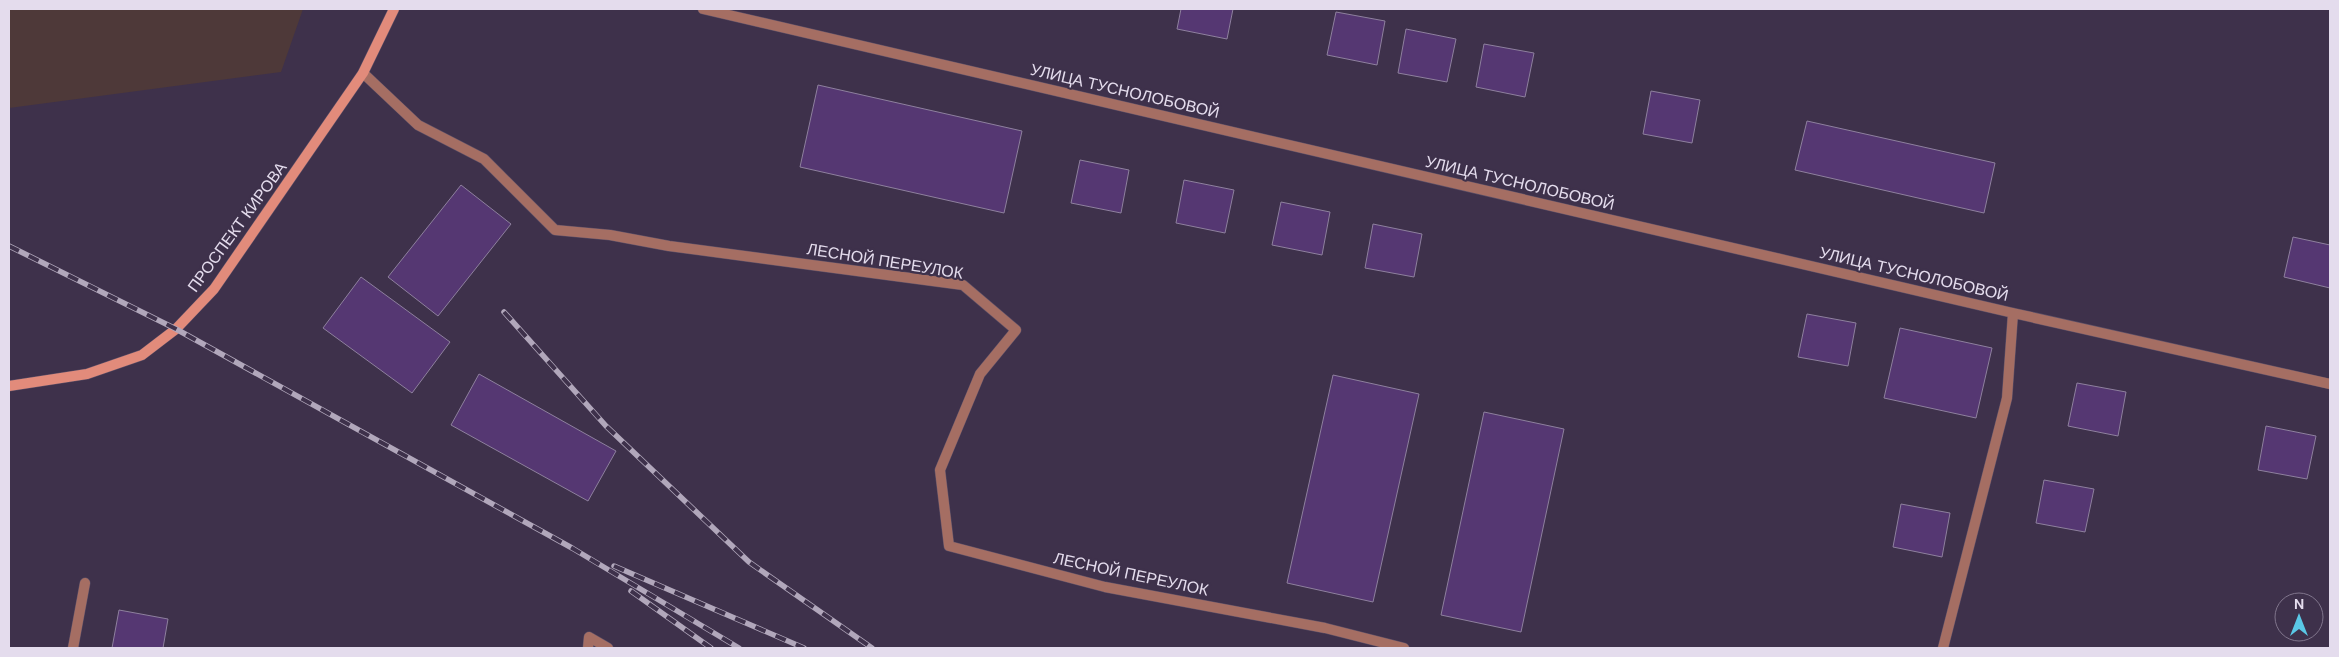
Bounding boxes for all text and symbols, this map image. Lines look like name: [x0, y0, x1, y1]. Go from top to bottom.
street label: УЛИЦА ТУСНОЛОБОВОЙ: [1028, 59, 1222, 123]
street label: УЛИЦА ТУСНОЛОБОВОЙ: [1423, 151, 1617, 215]
street label: ПРОСПЕКТ КИРОВА: [183, 158, 291, 296]
street label: ЛЕСНОЙ ПЕРЕУЛОК: [805, 238, 965, 284]
street label: УЛИЦА ТУСНОЛОБОВОЙ: [1817, 242, 2011, 306]
street label: ЛЕСНОЙ ПЕРЕУЛОК: [1052, 547, 1211, 601]
north arrow: [2274, 592, 2324, 642]
text: N: [2294, 595, 2304, 613]

